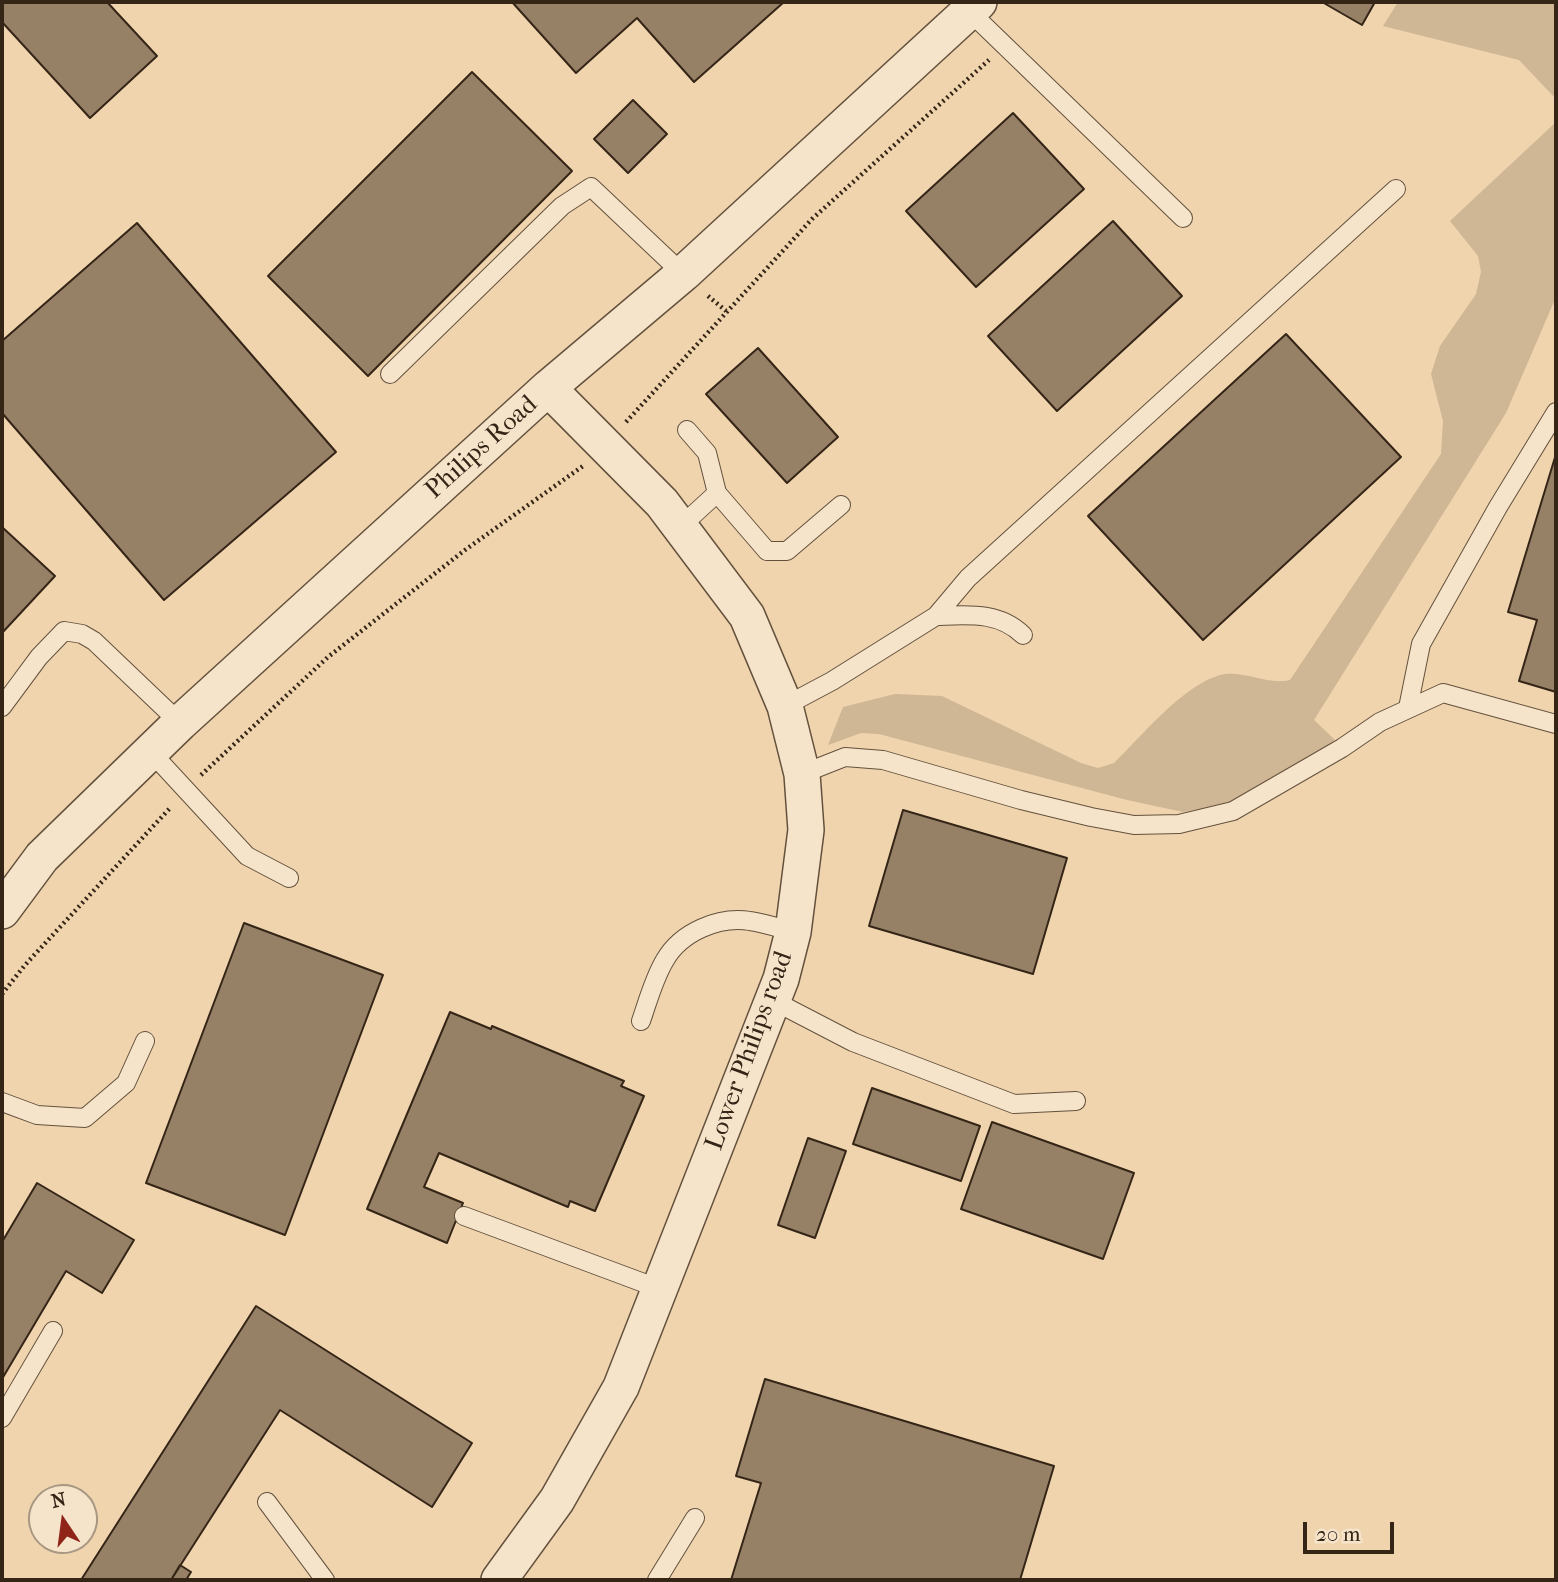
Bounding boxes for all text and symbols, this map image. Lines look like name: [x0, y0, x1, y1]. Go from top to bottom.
street label: Philips Road: [420, 390, 544, 506]
street label: Lower Philips road: [700, 947, 800, 1155]
north arrow: [28, 1484, 98, 1554]
text: N: [49, 1488, 68, 1513]
scale bar: [1306, 1508, 1397, 1552]
text: 20 m: [1316, 1522, 1360, 1546]

